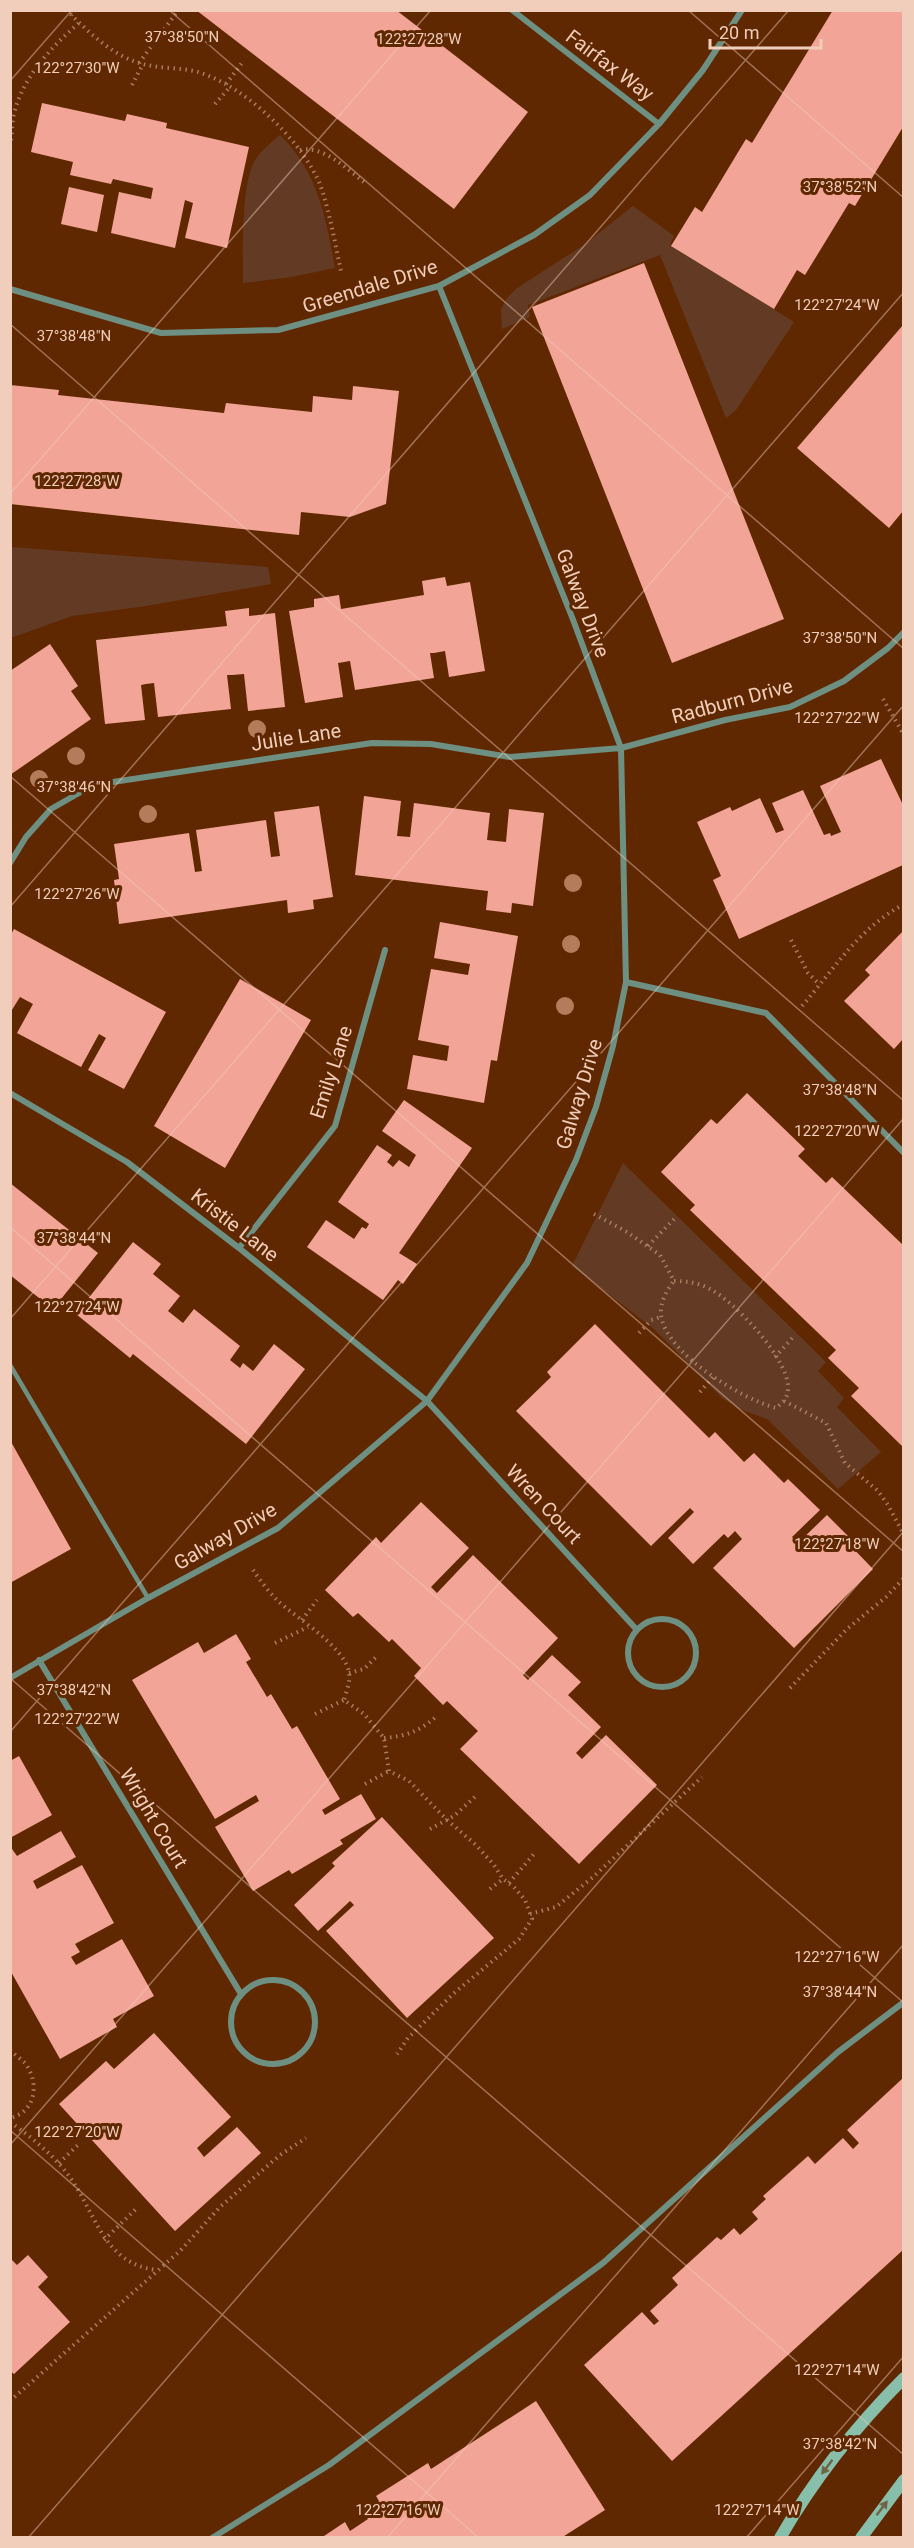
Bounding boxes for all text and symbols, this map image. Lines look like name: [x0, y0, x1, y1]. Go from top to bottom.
scale bar: [710, 12, 821, 50]
text: 20 m: [719, 22, 759, 43]
street label: Fairfax Way: [561, 24, 659, 106]
text: 37°38'50"N: [145, 28, 219, 46]
text: 122°27'28"W: [376, 30, 462, 48]
text: 122°27'30"W: [34, 59, 120, 77]
text: 37°38'52"N: [803, 178, 877, 196]
street label: Greendale Drive: [300, 254, 440, 318]
text: 122°27'24"W: [794, 296, 880, 314]
text: 37°38'48"N: [37, 327, 111, 345]
text: 122°27'28"W: [34, 472, 120, 490]
street label: Galway Drive: [551, 545, 615, 661]
text: 37°38'50"N: [803, 629, 877, 647]
street label: Radburn Drive: [669, 673, 795, 729]
text: 122°27'22"W: [794, 709, 880, 727]
street label: Julie Lane: [249, 718, 343, 756]
text: 37°38'46"N: [37, 778, 111, 796]
text: 122°27'26"W: [34, 885, 120, 903]
street label: Emily Lane: [305, 1022, 357, 1122]
street label: Galway Drive: [551, 1036, 607, 1152]
text: 37°38'48"N: [803, 1081, 877, 1099]
text: 122°27'20"W: [794, 1122, 880, 1140]
street label: Kristie Lane: [186, 1183, 284, 1267]
text: 37°38'44"N: [37, 1229, 111, 1247]
text: 122°27'24"W: [34, 1298, 120, 1316]
street label: Wren Court: [501, 1459, 587, 1549]
street label: Galway Drive: [169, 1497, 281, 1575]
text: 122°27'18"W: [794, 1535, 880, 1553]
text: 37°38'42"N: [37, 1681, 111, 1699]
text: 122°27'22"W: [34, 1710, 120, 1728]
street label: Wright Court: [115, 1764, 193, 1872]
text: 122°27'16"W: [794, 1948, 880, 1966]
text: 37°38'44"N: [803, 1983, 877, 2001]
text: 122°27'20"W: [34, 2123, 120, 2141]
text: 122°27'14"W: [794, 2361, 880, 2379]
text: 37°38'42"N: [803, 2435, 877, 2453]
one-way arrow: [822, 2459, 834, 2474]
text: 122°27'16"W: [355, 2501, 441, 2519]
text: 122°27'14"W: [714, 2501, 800, 2519]
one-way arrow: [875, 2501, 887, 2516]

